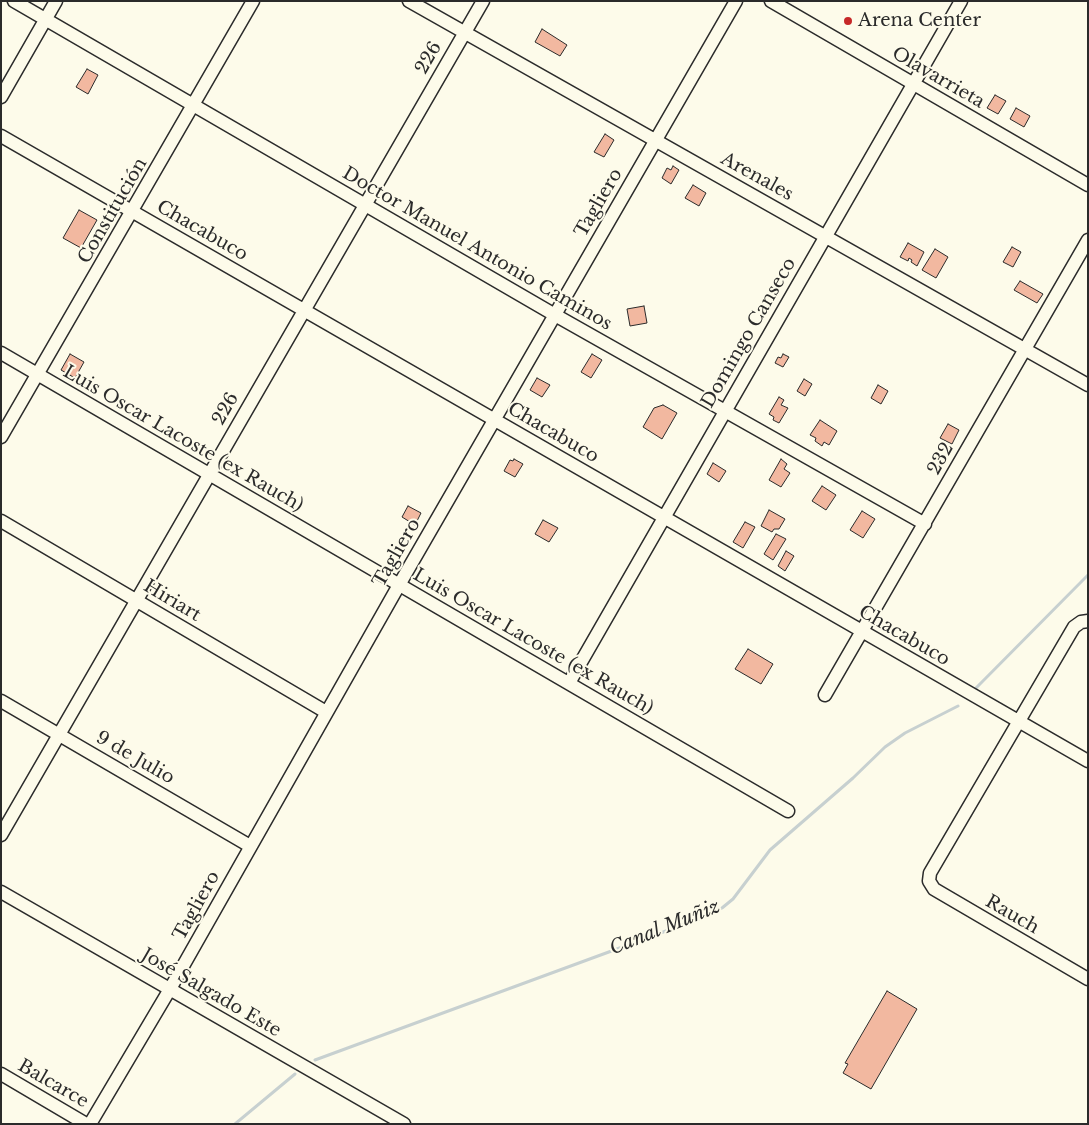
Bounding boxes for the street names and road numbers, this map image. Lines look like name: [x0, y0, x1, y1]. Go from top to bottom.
street label: 226: [411, 38, 447, 78]
street label: Olavarrieta: [888, 43, 988, 113]
street label: Arenales: [717, 148, 797, 206]
street label: Constitución: [74, 154, 152, 268]
street label: Doctor Manuel Antonio Caminos: [338, 163, 616, 335]
street label: Tagliero: [571, 165, 627, 241]
street label: Chacabuco: [153, 196, 251, 266]
street label: Domingo Canseco: [697, 254, 801, 412]
street label: Luis Oscar Lacoste (ex Rauch): [59, 361, 307, 517]
street label: 226: [208, 389, 244, 429]
street label: Chacabuco: [504, 398, 602, 468]
street label: 232: [923, 439, 959, 479]
street label: Tagliero: [369, 515, 425, 591]
street label: Luis Oscar Lacoste (ex Rauch): [409, 564, 657, 720]
street label: Hiriart: [139, 576, 205, 626]
street label: Chacabuco: [855, 601, 953, 671]
street label: 9 de Julio: [92, 727, 178, 789]
street label: Tagliero: [169, 868, 225, 944]
street label: Rauch: [981, 891, 1043, 939]
street label: José Salgado Este: [137, 944, 285, 1042]
street label: Balcarce: [14, 1055, 92, 1113]

